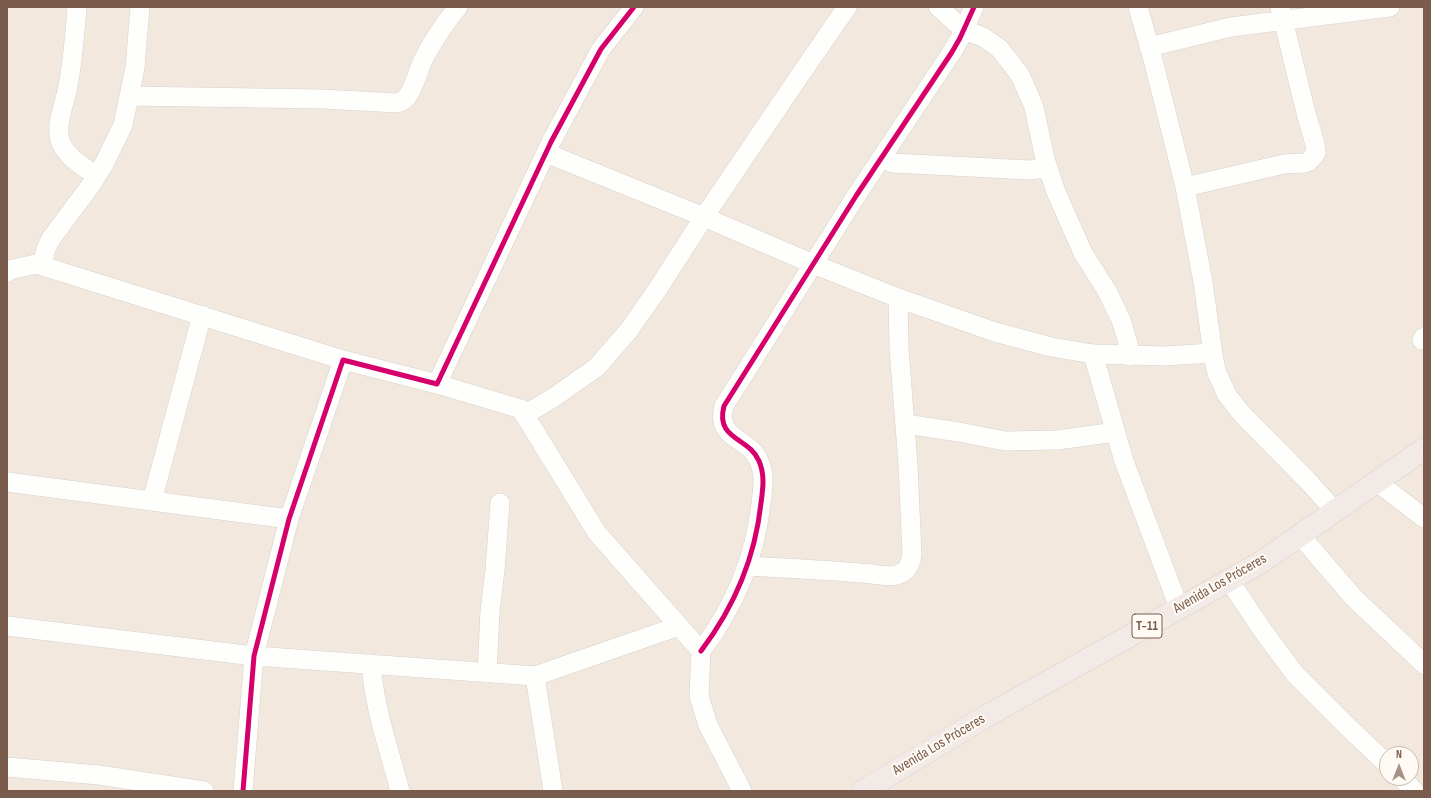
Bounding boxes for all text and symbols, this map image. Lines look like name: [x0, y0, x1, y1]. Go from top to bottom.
street label: Avenida Los Próceres: [1170, 550, 1270, 618]
road number: T-11: [1132, 614, 1162, 638]
street label: Avenida Los Próceres: [889, 710, 989, 780]
north arrow: [1379, 746, 1419, 786]
text: N: [1396, 748, 1402, 761]

